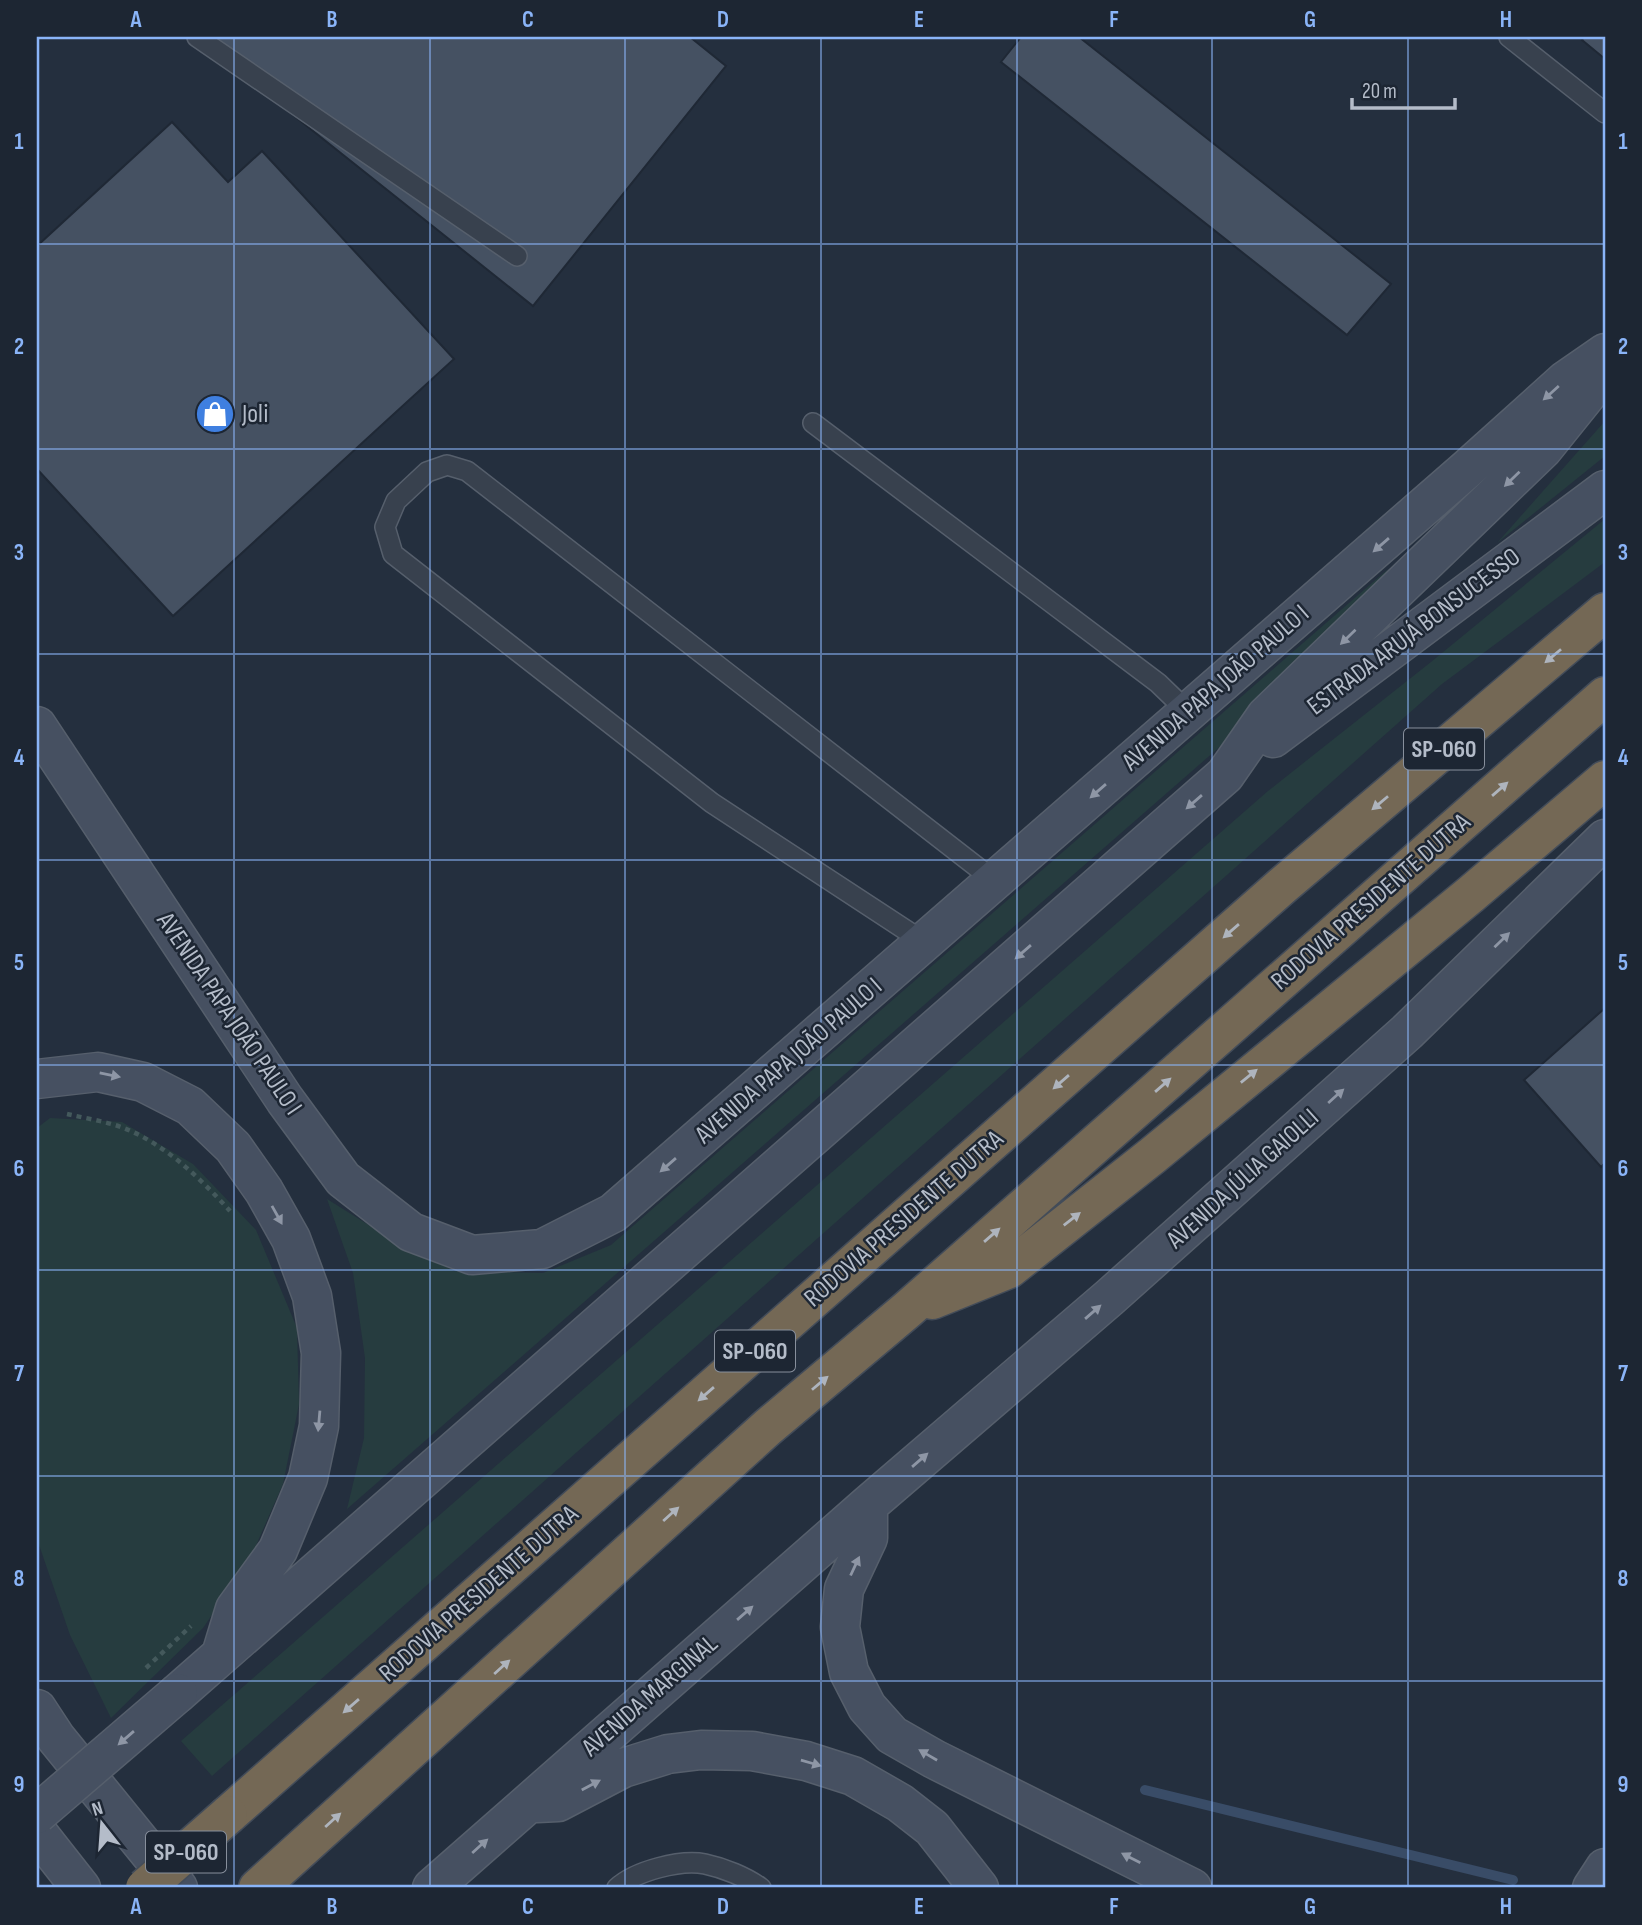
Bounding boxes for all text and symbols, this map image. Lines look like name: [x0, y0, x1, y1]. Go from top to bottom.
text: A: [130, 6, 143, 34]
text: B: [327, 6, 338, 34]
text: C: [522, 6, 534, 34]
text: D: [717, 6, 729, 34]
text: E: [914, 6, 924, 34]
text: F: [1109, 6, 1119, 34]
text: G: [1304, 6, 1316, 34]
text: H: [1500, 6, 1512, 34]
scale bar: [1352, 66, 1455, 110]
text: 20 m: [1362, 79, 1397, 104]
text: 1: [14, 128, 24, 156]
text: 1: [1618, 128, 1628, 156]
text: 2: [14, 333, 24, 361]
text: 2: [1618, 333, 1628, 361]
one-way arrow: [1543, 385, 1560, 401]
shop icon: Joli: [194, 393, 236, 435]
place label: Joli: [241, 399, 268, 430]
one-way arrow: [1504, 470, 1521, 486]
one-way arrow: [1372, 537, 1389, 552]
text: 3: [14, 539, 24, 567]
text: 3: [1618, 539, 1628, 567]
street label: ESTRADA ARUJÁ BONSUCESSO: [1301, 542, 1527, 722]
street label: AVENIDA PAPA JOÃO PAULO I: [1115, 598, 1316, 778]
one-way arrow: [1340, 628, 1357, 644]
one-way arrow: [1545, 648, 1562, 663]
road number: SP-060: [1404, 728, 1484, 770]
text: 4: [14, 744, 25, 772]
text: 4: [1618, 744, 1629, 772]
one-way arrow: [1491, 781, 1509, 797]
one-way arrow: [1090, 783, 1107, 798]
one-way arrow: [1185, 794, 1202, 809]
one-way arrow: [1371, 795, 1389, 811]
street label: RODOVIA PRESIDENTE DUTRA: [1265, 807, 1478, 997]
street label: AVENIDA PAPA JOÃO PAULO I: [149, 906, 308, 1121]
one-way arrow: [1222, 923, 1240, 939]
one-way arrow: [1493, 931, 1510, 948]
one-way arrow: [1014, 944, 1031, 959]
text: 5: [14, 949, 24, 977]
text: 5: [1618, 949, 1628, 977]
street label: AVENIDA PAPA JOÃO PAULO I: [688, 971, 889, 1151]
one-way arrow: [99, 1069, 121, 1080]
one-way arrow: [1241, 1069, 1258, 1084]
one-way arrow: [1052, 1074, 1069, 1089]
one-way arrow: [1155, 1078, 1172, 1093]
one-way arrow: [1327, 1088, 1344, 1104]
street label: AVENIDA JÚLIA GAIOLLI: [1160, 1103, 1325, 1256]
street label: RODOVIA PRESIDENTE DUTRA: [798, 1124, 1011, 1314]
text: 6: [14, 1155, 24, 1183]
text: 6: [1618, 1155, 1628, 1183]
one-way arrow: [660, 1157, 677, 1172]
one-way arrow: [271, 1205, 283, 1225]
one-way arrow: [1064, 1212, 1081, 1227]
one-way arrow: [984, 1228, 1001, 1243]
one-way arrow: [1084, 1305, 1101, 1320]
road number: SP-060: [715, 1330, 795, 1372]
text: 7: [14, 1360, 24, 1388]
text: 7: [1618, 1360, 1628, 1388]
one-way arrow: [811, 1375, 829, 1391]
one-way arrow: [697, 1386, 715, 1402]
one-way arrow: [313, 1410, 324, 1432]
one-way arrow: [911, 1452, 929, 1468]
street label: RODOVIA PRESIDENTE DUTRA: [373, 1499, 586, 1689]
one-way arrow: [662, 1507, 679, 1523]
one-way arrow: [849, 1556, 861, 1576]
text: 8: [14, 1565, 25, 1593]
text: 8: [1618, 1565, 1629, 1593]
one-way arrow: [736, 1605, 754, 1621]
street label: AVENIDA MARGINAL: [575, 1628, 724, 1764]
one-way arrow: [493, 1659, 511, 1675]
one-way arrow: [342, 1698, 360, 1714]
one-way arrow: [118, 1730, 135, 1745]
one-way arrow: [918, 1749, 937, 1762]
one-way arrow: [801, 1759, 822, 1769]
text: 9: [14, 1771, 24, 1799]
text: 9: [1618, 1771, 1628, 1799]
one-way arrow: [582, 1779, 601, 1791]
north arrow: [66, 1788, 136, 1858]
text: N: [89, 1797, 106, 1822]
one-way arrow: [325, 1813, 342, 1828]
road number: SP-060: [146, 1831, 226, 1872]
one-way arrow: [471, 1838, 488, 1854]
one-way arrow: [1121, 1852, 1141, 1863]
text: A: [130, 1893, 143, 1921]
text: B: [327, 1893, 338, 1921]
text: C: [522, 1893, 534, 1921]
text: D: [717, 1893, 729, 1921]
text: E: [914, 1893, 924, 1921]
text: F: [1109, 1893, 1119, 1921]
text: G: [1304, 1893, 1316, 1921]
text: H: [1500, 1893, 1512, 1921]

